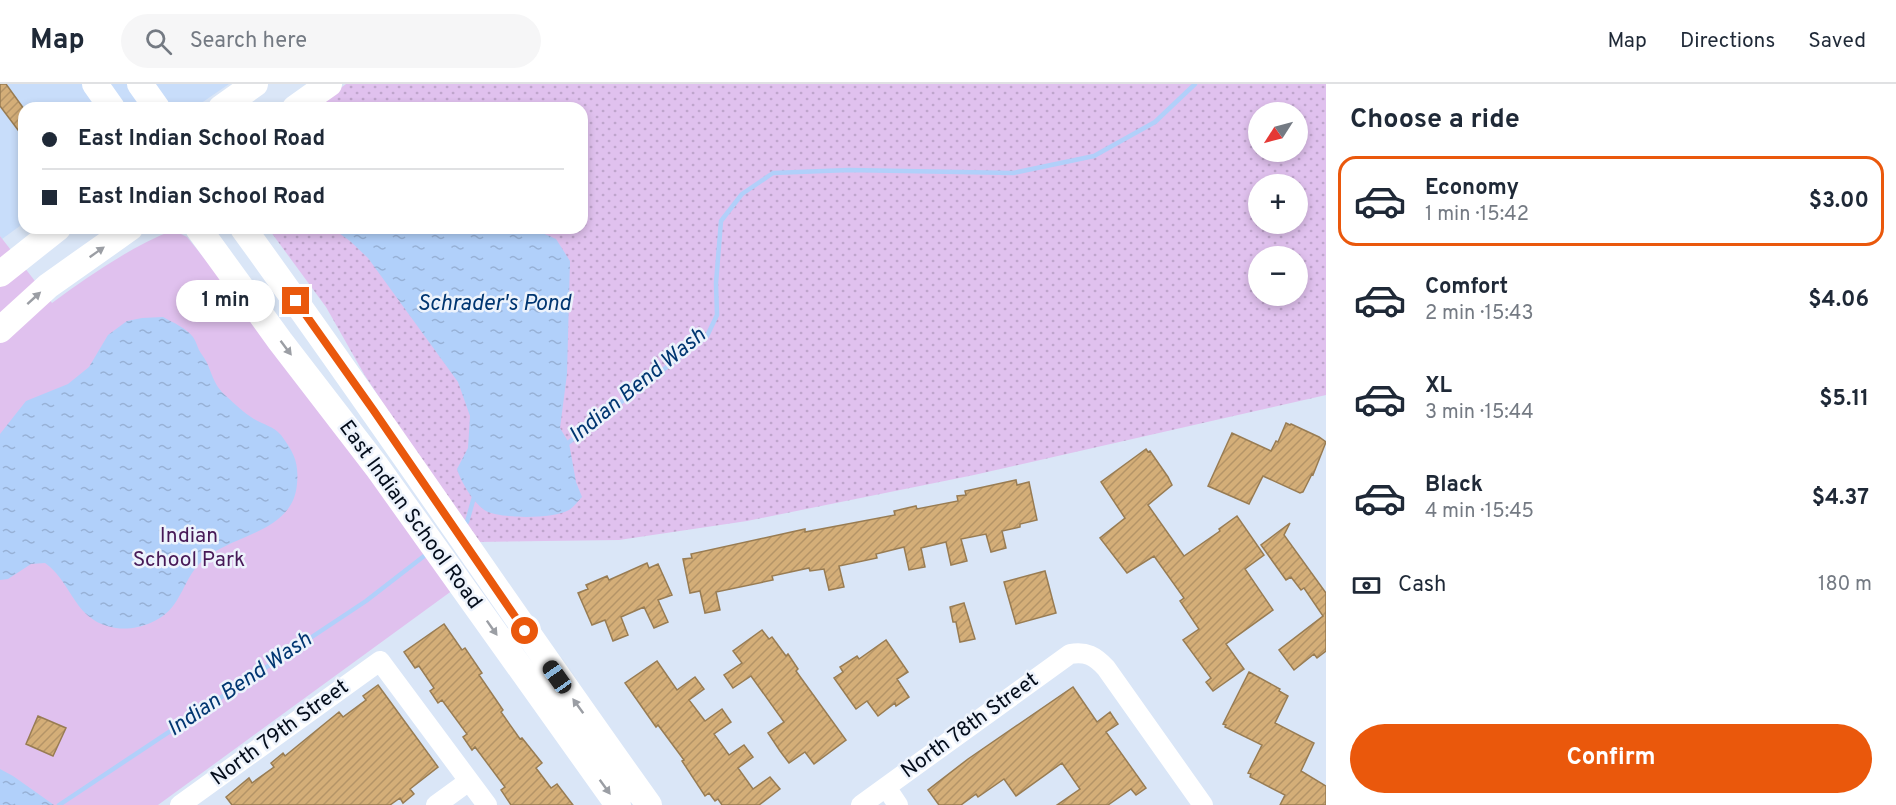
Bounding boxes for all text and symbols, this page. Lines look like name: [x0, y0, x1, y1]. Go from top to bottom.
search box: [121, 14, 541, 68]
text: Map: [30, 23, 85, 59]
icon: search: [142, 25, 175, 58]
text: Search here: [190, 28, 307, 55]
text: Map: [1607, 28, 1647, 55]
text: Directions: [1680, 28, 1775, 55]
text: Saved: [1808, 28, 1866, 55]
north arrow: [1248, 102, 1308, 162]
map controls: [1248, 102, 1308, 306]
text: Choose a ride: [1350, 103, 1520, 137]
text: East Indian School Road: [78, 126, 325, 153]
button: +: [1248, 174, 1308, 234]
icon: car: [1353, 174, 1407, 228]
text: Economy: [1425, 175, 1519, 202]
text: East Indian School Road: [78, 184, 325, 211]
text: $3.00: [1809, 188, 1869, 215]
text: 1 min · 15:42: [1425, 202, 1529, 228]
one-way arrow: [88, 246, 104, 258]
button: −: [1248, 246, 1308, 306]
icon: car: [1353, 273, 1407, 327]
text: Comfort: [1425, 274, 1508, 301]
callout: 1 min: [176, 280, 275, 322]
route end: [282, 287, 309, 314]
text: $4.06: [1808, 287, 1869, 314]
text: 1 min: [201, 288, 250, 314]
water label: Schrader's Pond: [417, 291, 573, 318]
one-way arrow: [26, 292, 41, 305]
text: 2 min · 15:43: [1425, 301, 1533, 327]
water label: Indian Bend Wash: [564, 323, 712, 449]
one-way arrow: [279, 340, 291, 355]
icon: car: [1353, 372, 1407, 426]
text: XL: [1425, 373, 1452, 400]
text: $5.11: [1819, 386, 1869, 413]
text: 3 min · 15:44: [1425, 400, 1534, 426]
street label: East Indian School Road: [332, 415, 488, 615]
icon: car: [1353, 471, 1407, 525]
text: Black: [1425, 472, 1483, 499]
text: $4.37: [1812, 485, 1869, 512]
text: 4 min · 15:45: [1425, 499, 1534, 525]
park label: Indian School Park: [133, 523, 245, 574]
icon: cash: [1350, 569, 1383, 602]
text: Cash: [1398, 572, 1447, 599]
text: 180 m: [1818, 572, 1872, 598]
route start: [511, 617, 538, 644]
one-way arrow: [486, 620, 497, 636]
water label: Indian Bend Wash: [163, 627, 317, 743]
car: [539, 657, 575, 697]
street label: North 78th Street: [896, 667, 1044, 785]
street label: North 79th Street: [206, 674, 354, 792]
one-way arrow: [572, 699, 584, 715]
button: Confirm: [1350, 724, 1872, 793]
one-way arrow: [599, 779, 611, 795]

